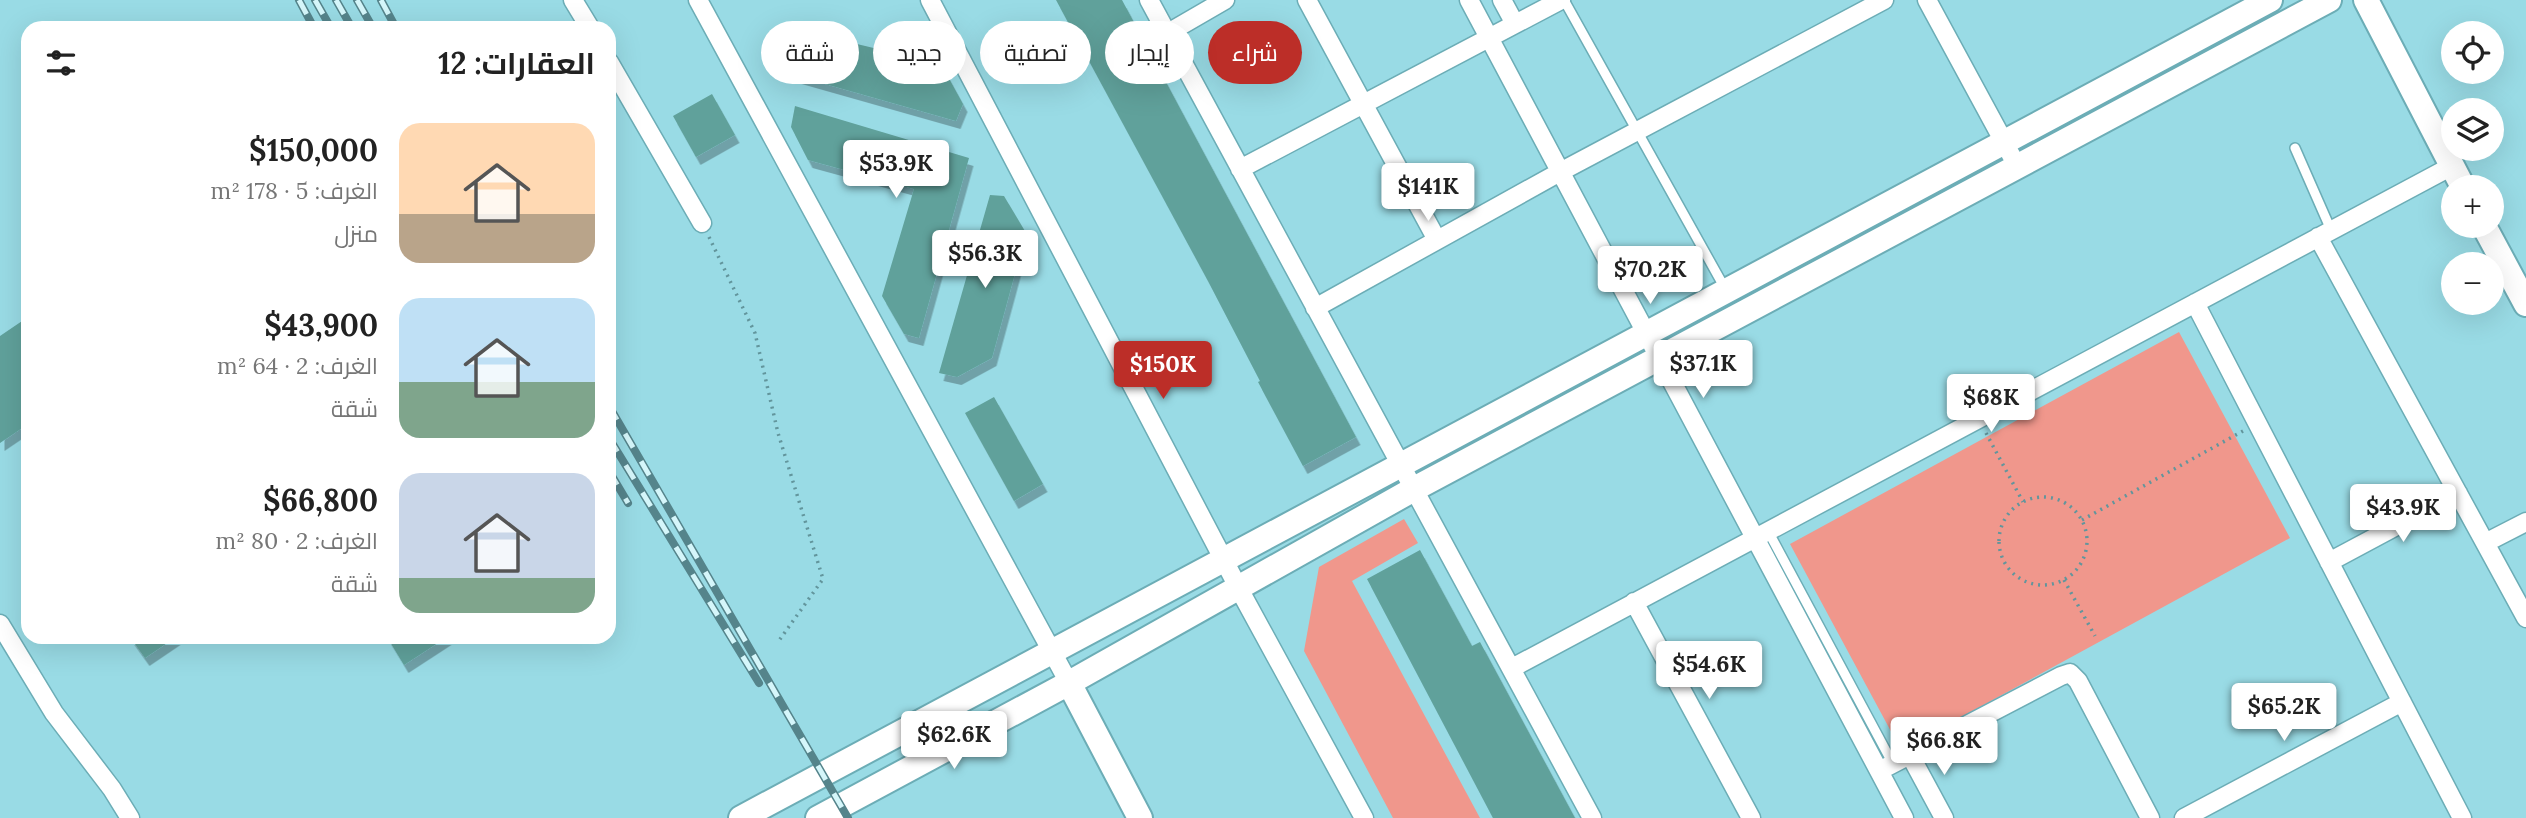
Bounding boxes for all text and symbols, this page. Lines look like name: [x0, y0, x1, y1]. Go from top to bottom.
chip: شقة: [761, 21, 859, 84]
chip: جديد: [873, 21, 966, 84]
chip: تصفية: [980, 21, 1091, 84]
chip: إيجار: [1105, 21, 1194, 84]
chip: شراء: [1208, 21, 1302, 84]
map controls: [2441, 21, 2504, 315]
button: locate: [2441, 21, 2504, 84]
icon: filters: [42, 44, 80, 82]
text: العقارات: 12: [438, 44, 595, 82]
button: layers: [2441, 98, 2504, 161]
text: $150,000: [249, 131, 378, 169]
pin: $53.9K: [839, 140, 953, 200]
text: $53.9K: [859, 148, 933, 177]
icon: home: [455, 151, 539, 235]
pin: $141K: [1379, 164, 1477, 223]
text: $141K: [1397, 171, 1459, 200]
button: +: [2441, 175, 2504, 238]
text: الغرف: 5 · 178 m²: [211, 176, 378, 205]
text: منزل: [334, 219, 378, 248]
pin: $56.3K: [928, 230, 1042, 290]
text: $56.3K: [948, 238, 1022, 267]
pin: $70.2K: [1593, 246, 1707, 306]
button: −: [2441, 252, 2504, 315]
text: $70.2K: [1614, 254, 1686, 283]
text: $43,900: [264, 306, 378, 344]
icon: home: [455, 326, 539, 410]
pin: $37.1K: [1646, 340, 1760, 400]
pin: $150K: [1114, 342, 1212, 401]
text: $37.1K: [1670, 348, 1736, 377]
text: $150K: [1130, 349, 1196, 378]
text: الغرف: 2 · 64 m²: [217, 351, 378, 380]
pin: $68K: [1950, 374, 2032, 434]
text: $68K: [1963, 382, 2019, 411]
text: شقة: [331, 394, 378, 423]
text: $66,800: [263, 481, 378, 519]
pin: $43.9K: [2346, 484, 2460, 544]
text: $43.9K: [2366, 492, 2440, 521]
icon: home: [455, 501, 539, 585]
text: الغرف: 2 · 80 m²: [215, 526, 378, 555]
text: شقة: [331, 569, 378, 598]
pin: $54.6K: [1652, 642, 1766, 701]
text: $54.6K: [1672, 649, 1746, 678]
pin: $65.2K: [2227, 684, 2341, 743]
text: $65.2K: [2247, 691, 2321, 720]
pin: $62.6K: [897, 712, 1011, 771]
pin: $66.8K: [1887, 718, 2001, 777]
text: $62.6K: [917, 719, 991, 748]
text: $66.8K: [1907, 725, 1981, 754]

